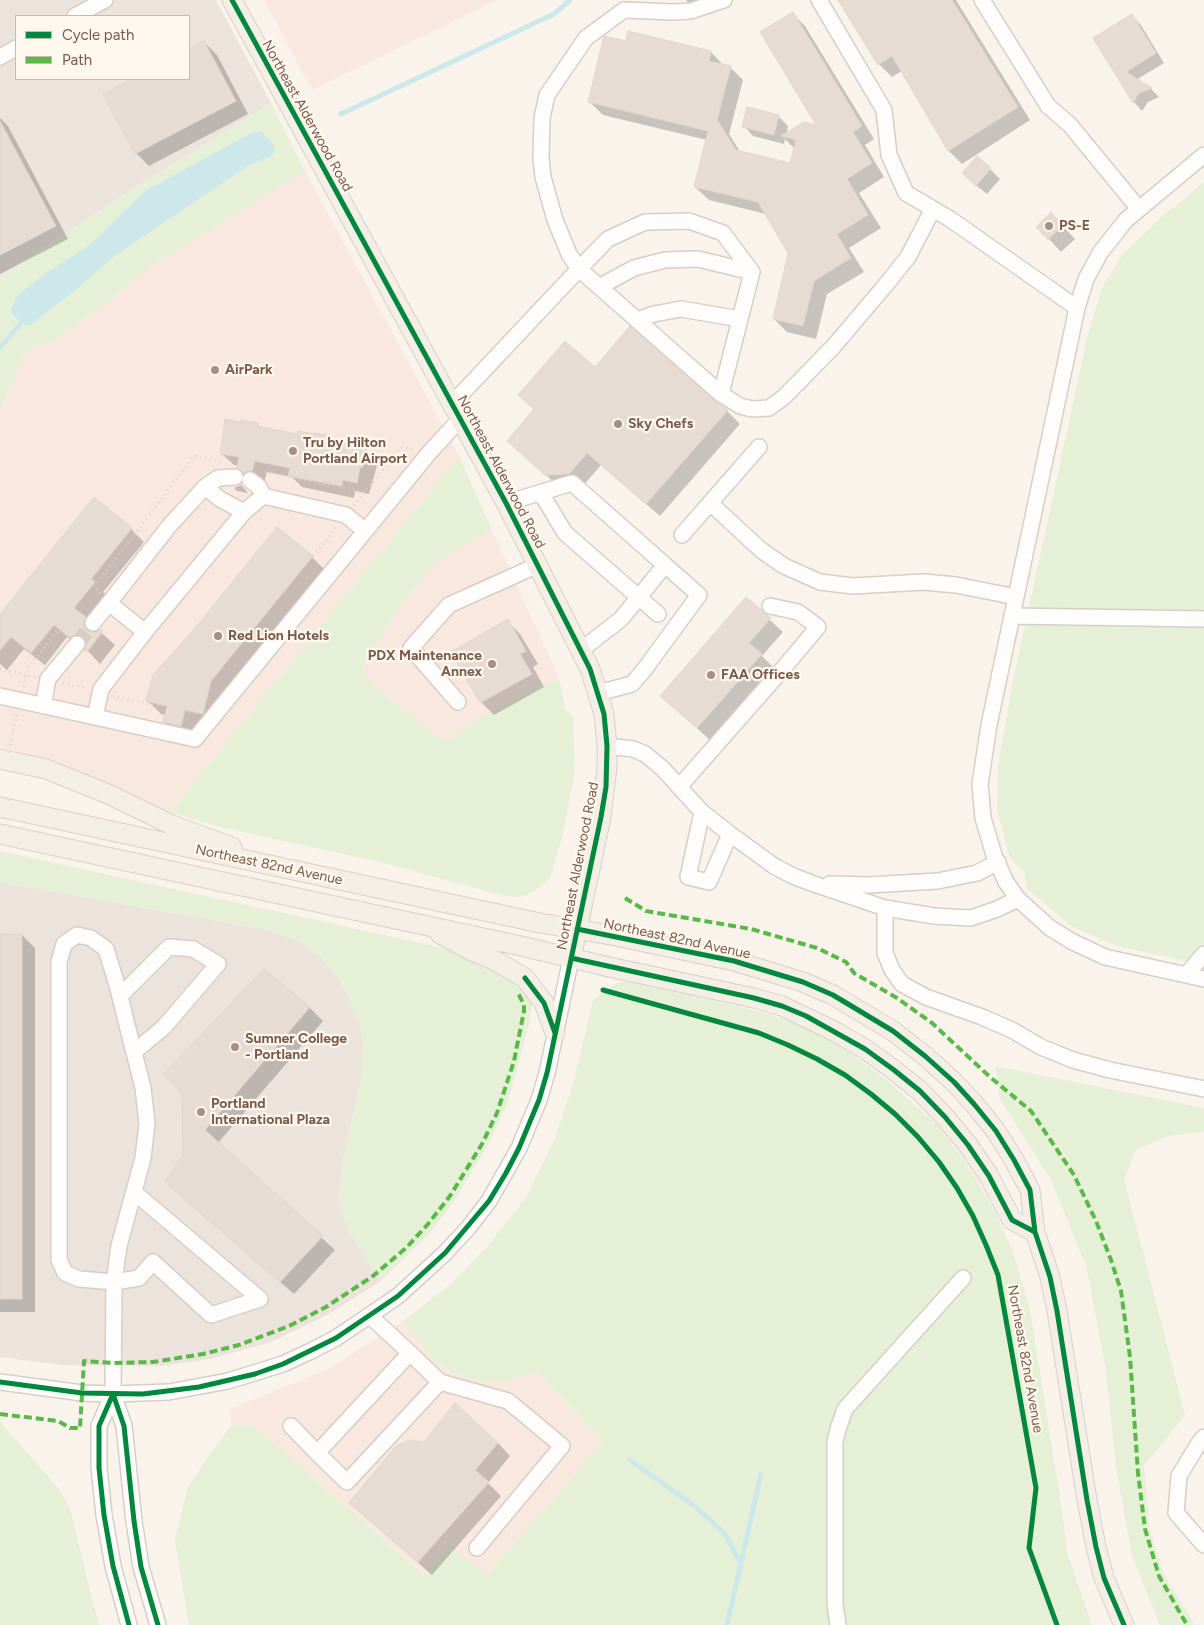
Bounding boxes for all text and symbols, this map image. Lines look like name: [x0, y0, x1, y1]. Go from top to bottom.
legend: [15, 15, 190, 80]
text: Cycle path: [62, 26, 134, 44]
street label: Northeast Alderwood Road: [258, 37, 356, 195]
text: Path: [62, 51, 92, 69]
place label: PS-E: [1059, 218, 1090, 234]
marker: PS-E: [1043, 220, 1055, 232]
place label: AirPark: [225, 362, 273, 378]
marker: AirPark: [209, 364, 221, 376]
street label: Northeast Alderwood Road: [453, 393, 549, 551]
place label: Sky Chefs: [628, 416, 693, 432]
marker: Sky Chefs: [612, 418, 624, 430]
place label: Tru by Hilton Portland Airport: [303, 435, 407, 468]
marker: Tru by Hilton Portland Airport: [287, 445, 299, 457]
place label: Red Lion Hotels: [228, 628, 329, 644]
marker: Red Lion Hotels: [212, 630, 224, 642]
place label: PDX Maintenance Annex: [368, 648, 482, 680]
marker: PDX Maintenance Annex: [486, 658, 498, 670]
place label: FAA Offices: [721, 667, 800, 683]
marker: FAA Offices: [705, 669, 717, 681]
street label: Northeast Alderwood Road: [553, 781, 603, 951]
street label: Northeast 82nd Avenue: [194, 841, 344, 889]
street label: Northeast 82nd Avenue: [602, 915, 752, 963]
place label: Sumner College - Portland: [245, 1031, 347, 1064]
marker: Sumner College - Portland: [229, 1041, 241, 1053]
place label: Portland International Plaza: [211, 1096, 330, 1128]
marker: Portland International Plaza: [195, 1106, 207, 1118]
street label: Northeast 82nd Avenue: [1004, 1284, 1046, 1434]

